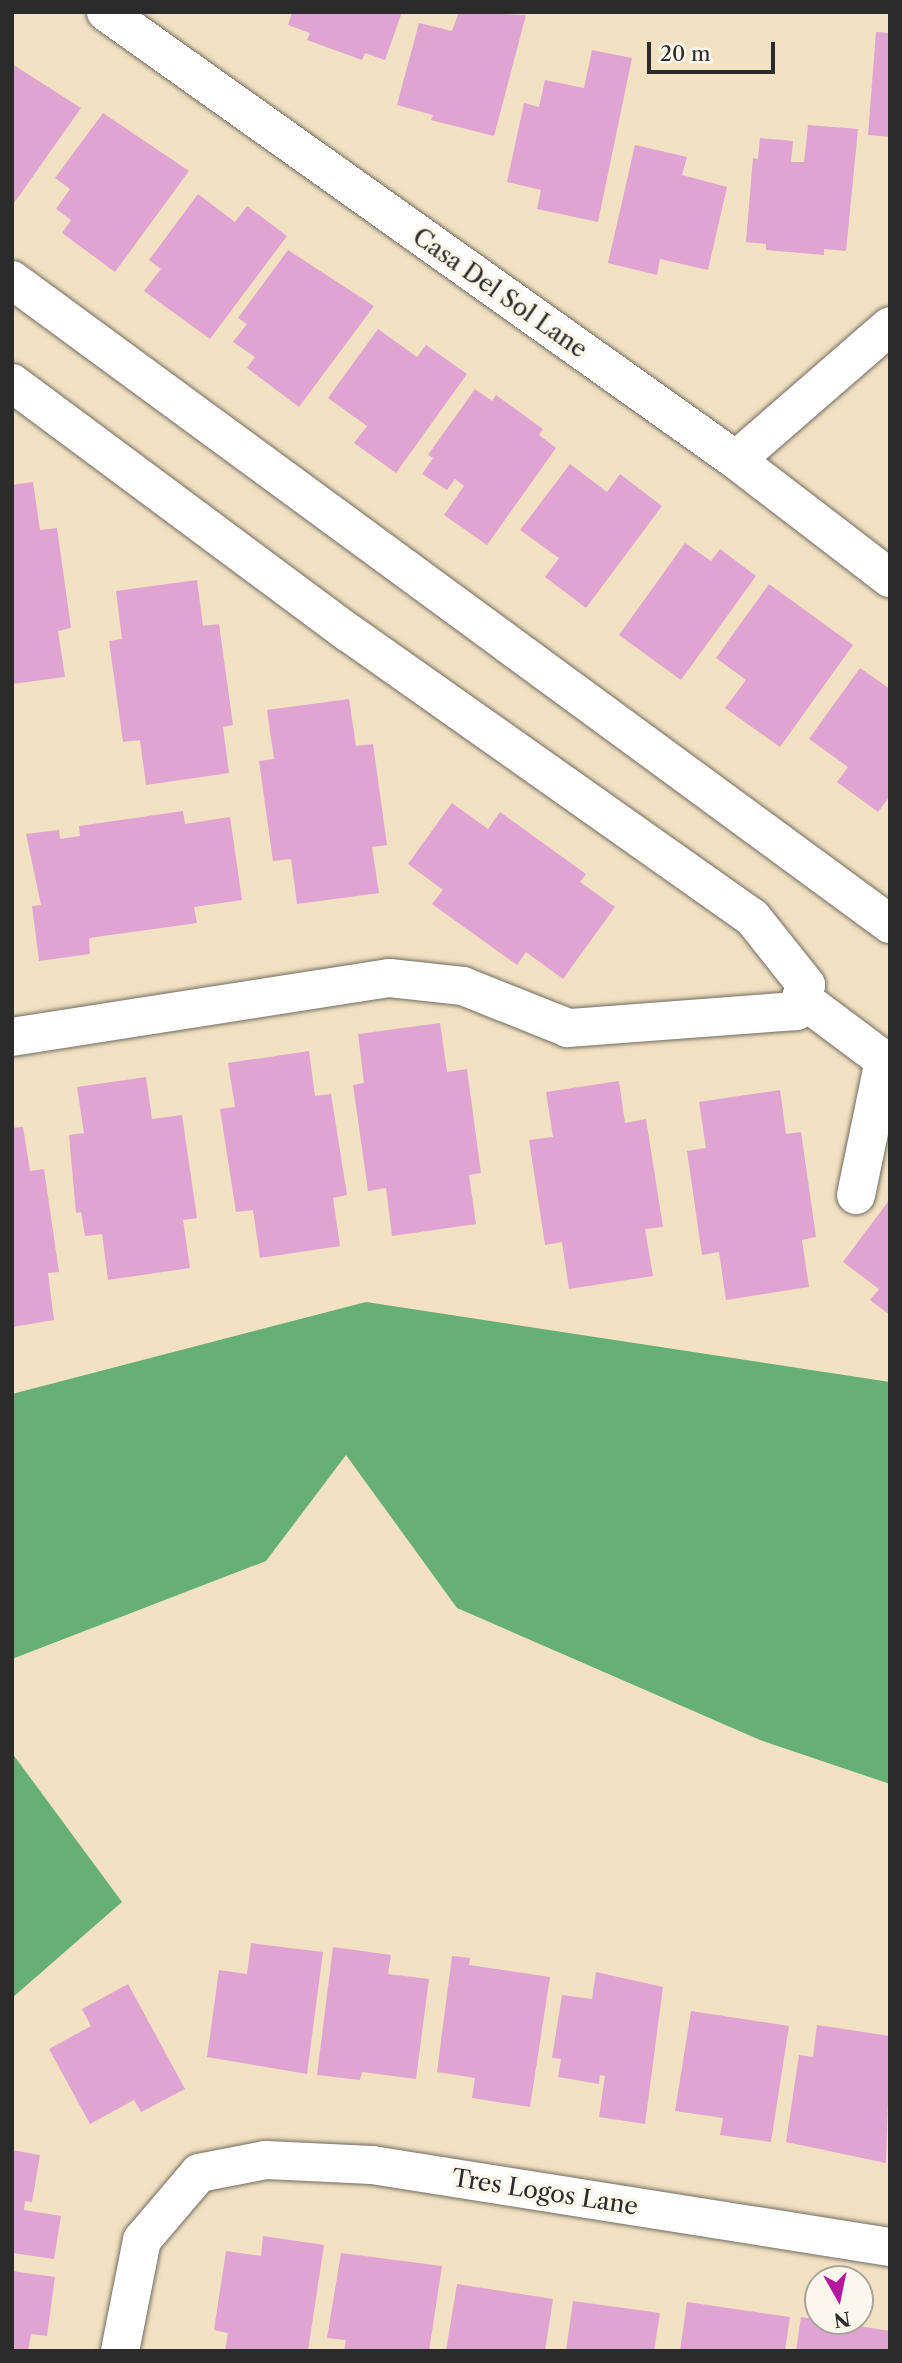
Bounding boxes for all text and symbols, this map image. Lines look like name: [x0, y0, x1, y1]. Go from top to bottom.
scale bar: [650, 28, 778, 72]
text: 20 m: [660, 41, 711, 66]
street label: Casa Del Sol Lane: [407, 222, 593, 364]
street label: Tres Logos Lane: [450, 2163, 640, 2221]
north arrow: [804, 2265, 874, 2335]
text: N: [832, 2307, 852, 2332]

